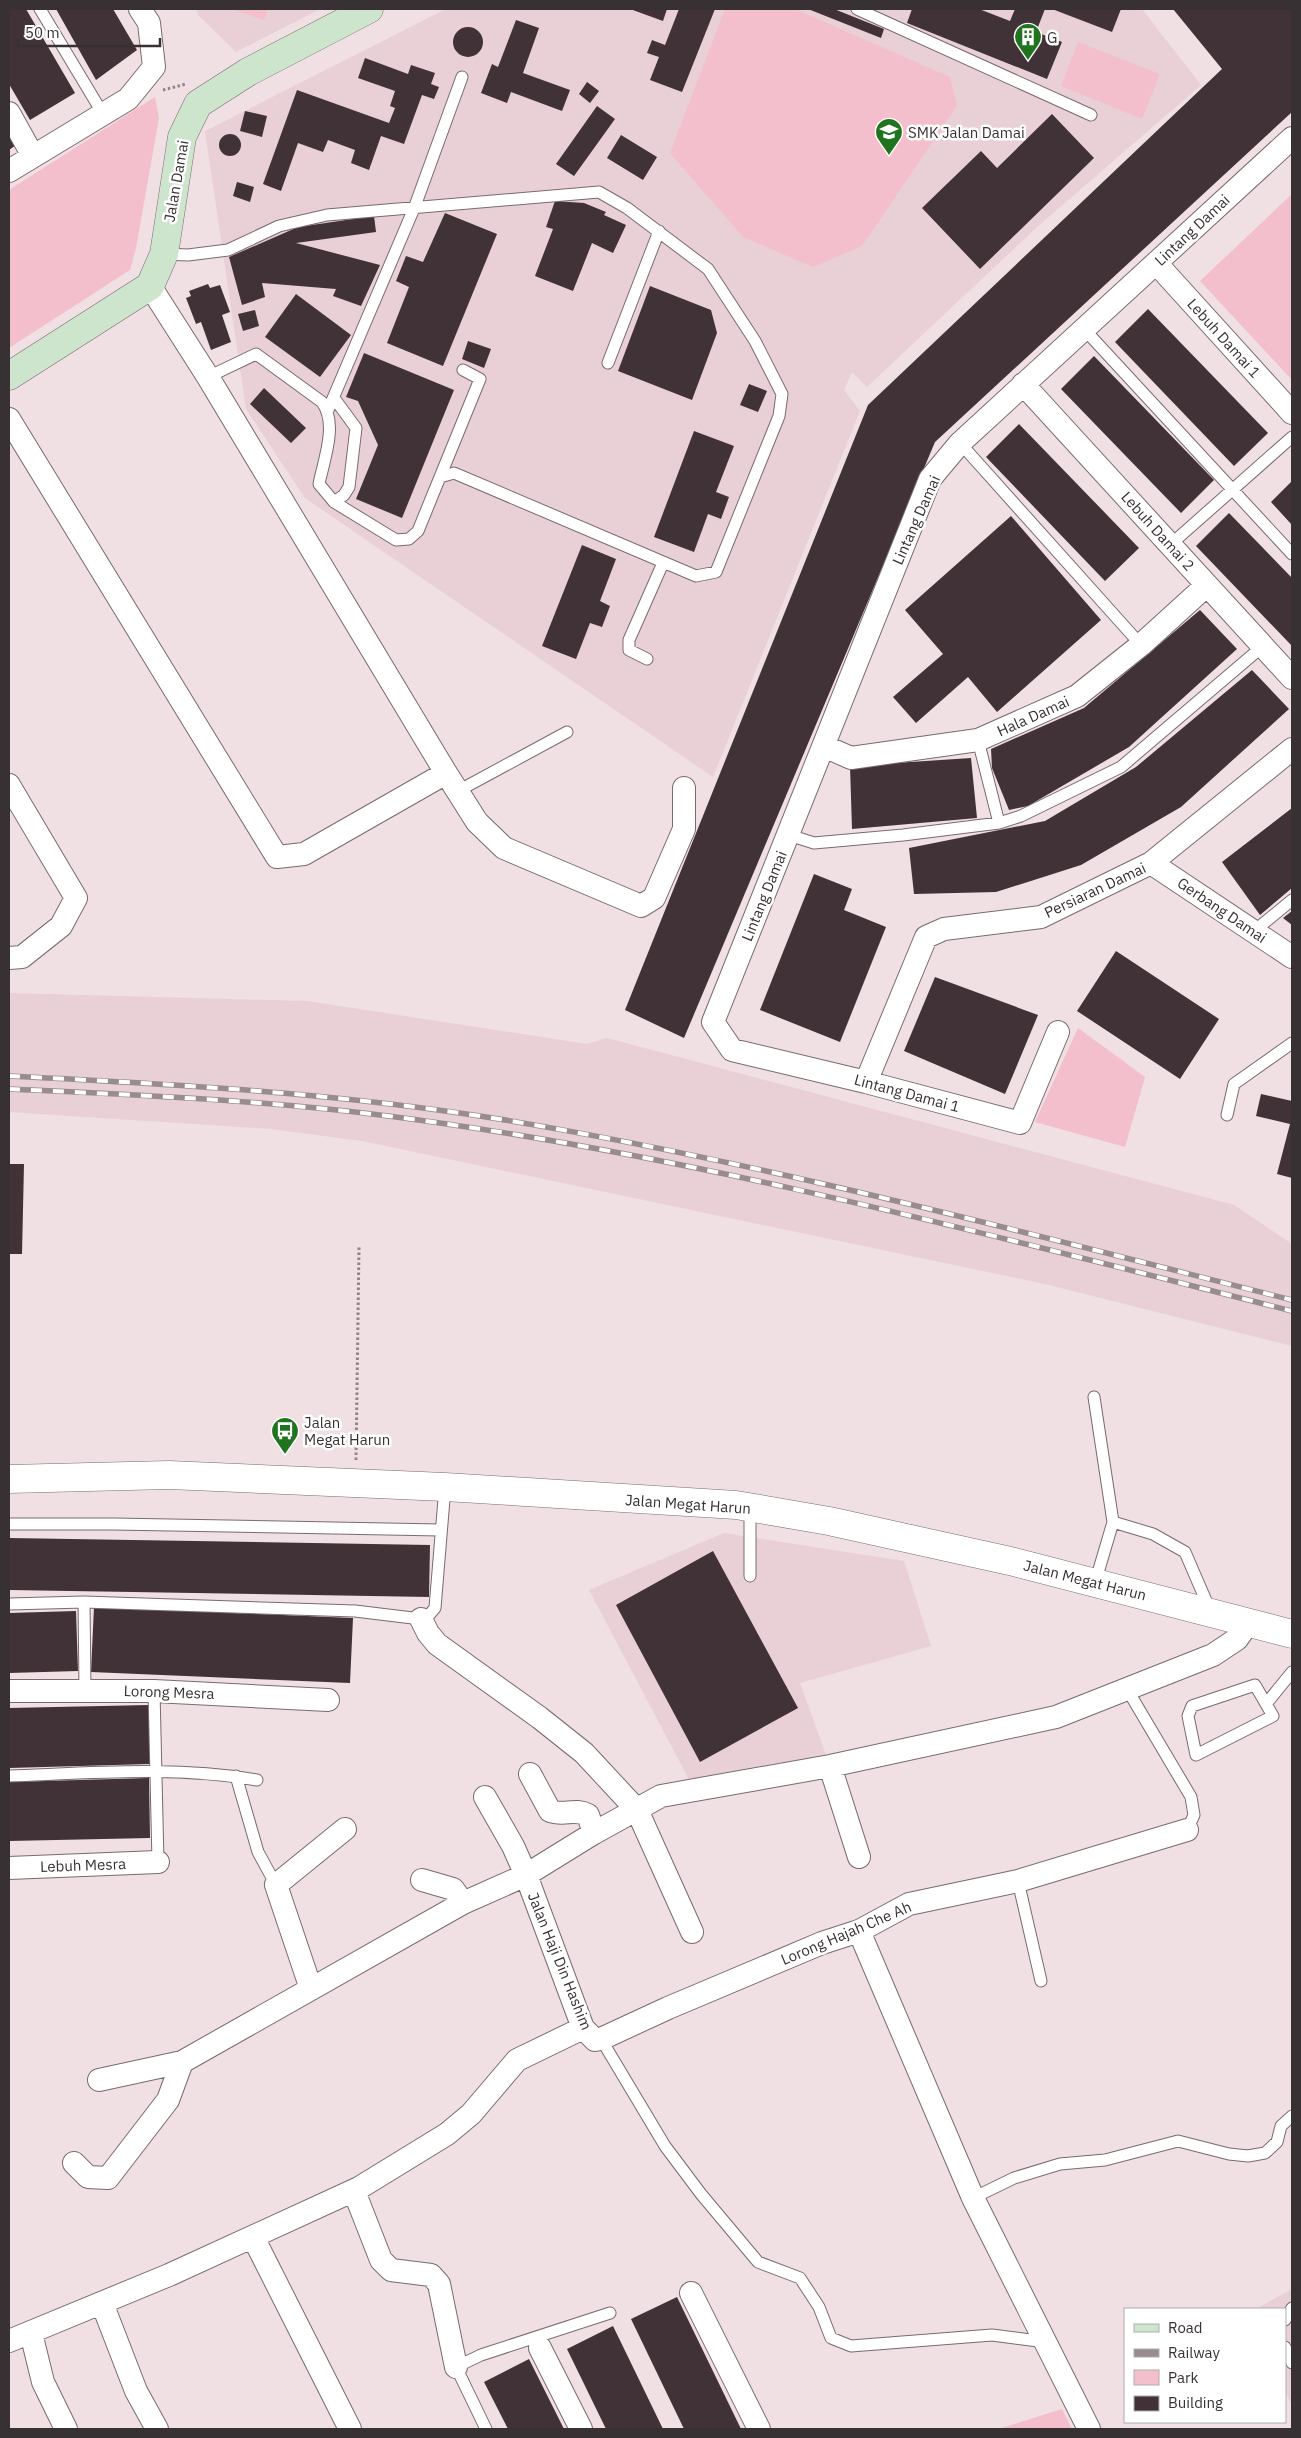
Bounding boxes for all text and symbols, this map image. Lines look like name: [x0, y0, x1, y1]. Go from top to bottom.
scale bar: [18, 15, 160, 47]
building icon: G: [1013, 22, 1043, 61]
text: 50 m: [25, 23, 60, 42]
place label: G: [1047, 28, 1057, 47]
school or university icon: SMK Jalan Damai: [874, 117, 904, 156]
place label: SMK Jalan Damai: [908, 123, 1025, 142]
street label: Jalan Damai: [159, 139, 193, 223]
street label: Lintang Damai: [1150, 190, 1234, 270]
street label: Lebuh Damai 1: [1183, 294, 1265, 382]
street label: Lintang Damai: [888, 472, 944, 568]
street label: Lebuh Damai 2: [1117, 487, 1199, 575]
street label: Hala Damai: [994, 692, 1072, 740]
street label: Lintang Damai: [737, 848, 791, 944]
street label: Persiaran Damai: [1041, 858, 1149, 922]
street label: Gerbang Damai: [1174, 873, 1270, 947]
street label: Lintang Damai 1: [852, 1070, 962, 1116]
place label: Jalan Megat Harun: [304, 1413, 390, 1449]
bus stop icon: Jalan Megat Harun: [270, 1416, 300, 1455]
street label: Jalan Megat Harun: [624, 1490, 752, 1518]
street label: Jalan Megat Harun: [1022, 1556, 1148, 1604]
street label: Lorong Mesra: [123, 1681, 215, 1703]
street label: Lebuh Mesra: [40, 1854, 126, 1876]
street label: Jalan Haji Din Hashim: [524, 1889, 596, 2033]
street label: Lorong Hajah Che Ah: [778, 1897, 914, 1969]
legend: [1124, 2308, 1286, 2423]
text: Road: [1168, 2318, 1203, 2337]
text: Railway: [1168, 2343, 1221, 2362]
text: Park: [1168, 2368, 1198, 2387]
text: Building: [1168, 2393, 1223, 2412]

